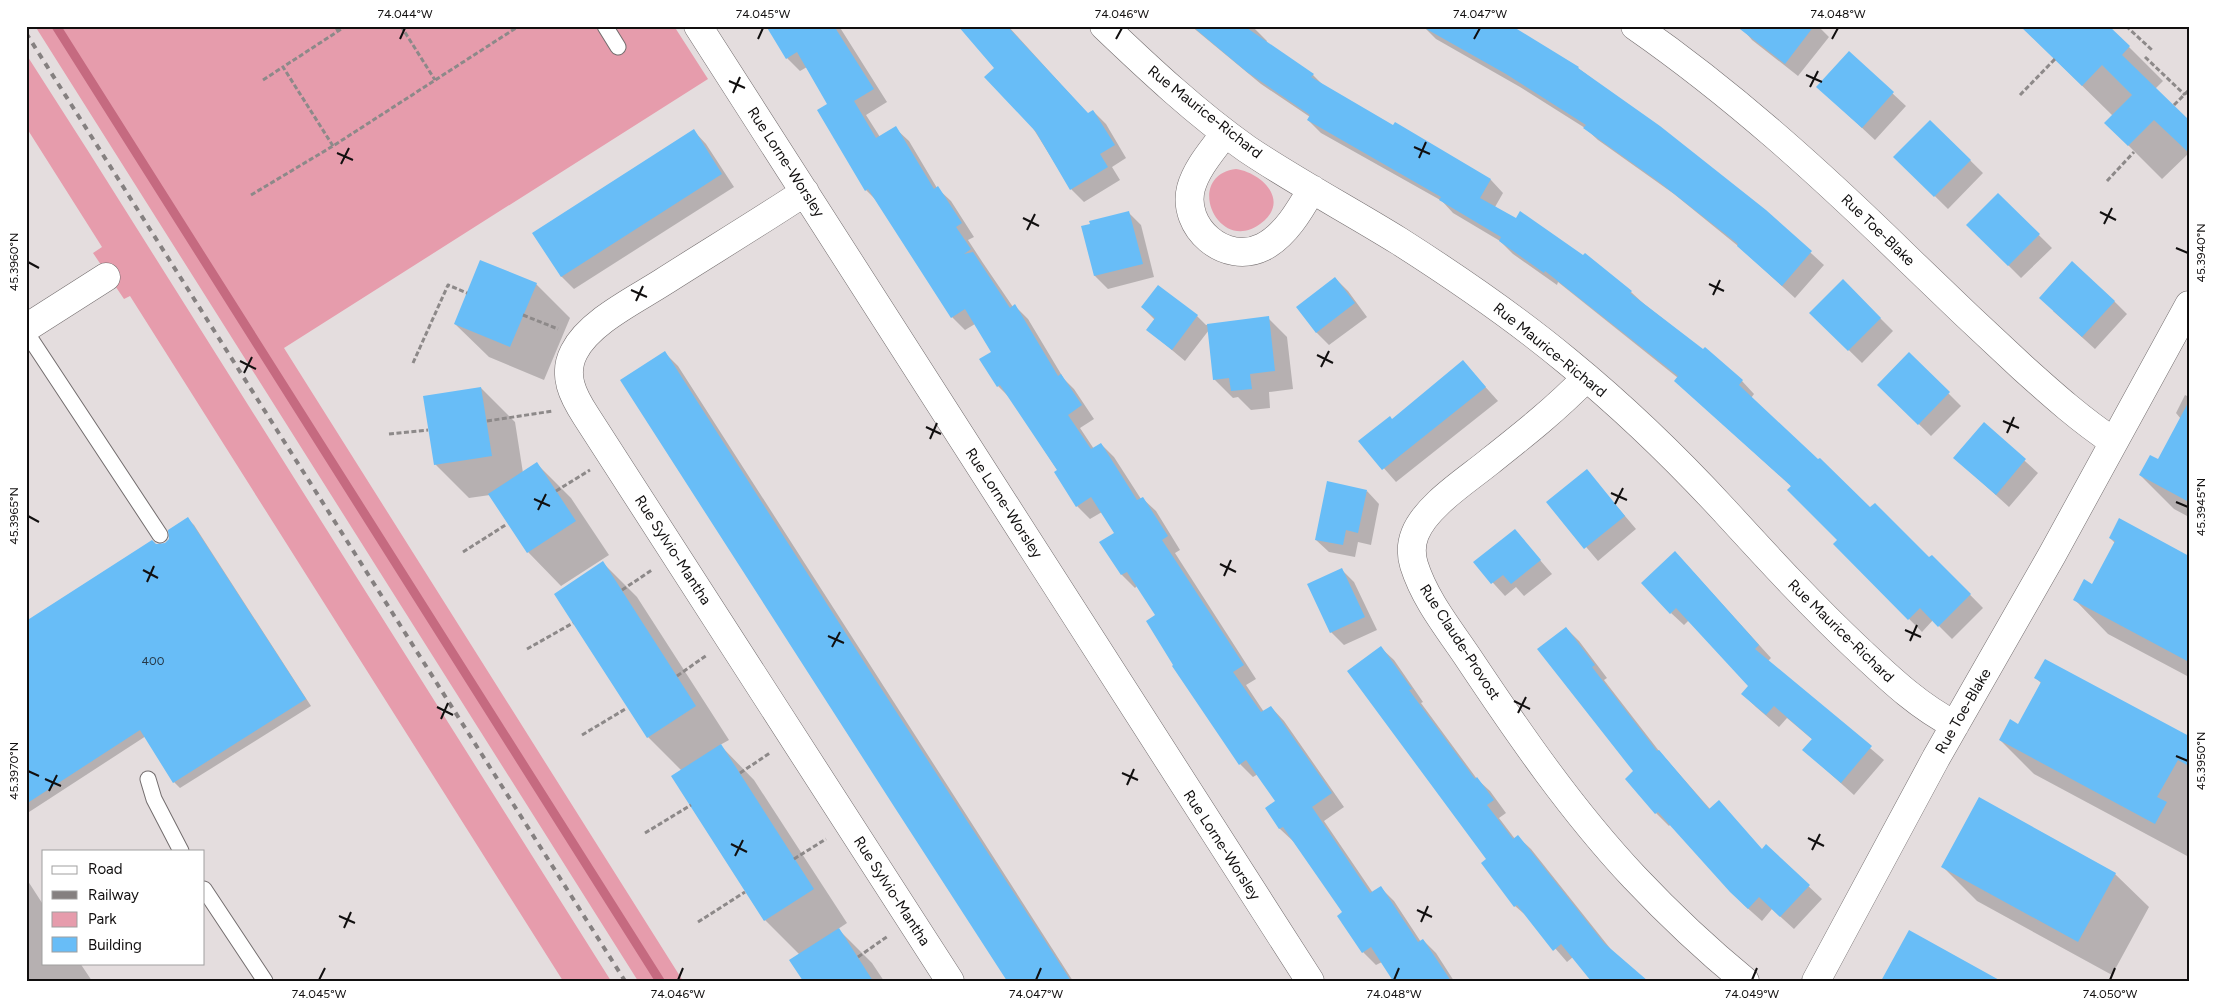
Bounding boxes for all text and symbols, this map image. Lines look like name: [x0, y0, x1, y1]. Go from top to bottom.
text: 74.044°W: [378, 7, 433, 21]
text: 74.045°W: [736, 7, 791, 21]
text: 74.046°W: [1095, 7, 1150, 21]
text: 74.047°W: [1453, 7, 1507, 21]
text: 74.048°W: [1811, 7, 1866, 21]
street label: Rue Maurice-Richard: [1144, 62, 1266, 162]
street label: Rue Lorne-Worsley: [744, 104, 828, 221]
street label: Rue Toe-Blake: [1837, 190, 1919, 270]
text: 45.3940°N: [2194, 223, 2208, 283]
text: 45.3960°N: [7, 233, 21, 291]
street label: Rue Maurice-Richard: [1490, 299, 1610, 401]
street label: Rue Lorne-Worsley: [962, 445, 1046, 562]
text: 45.3945°N: [2194, 478, 2208, 536]
text: 45.3965°N: [7, 487, 21, 545]
street label: Rue Sylvio-Mantha: [631, 492, 715, 608]
street label: Rue Maurice-Richard: [1784, 576, 1898, 686]
street label: Rue Claude-Provost: [1416, 581, 1504, 703]
house number: 400: [142, 654, 165, 668]
street label: Rue Toe-Blake: [1931, 665, 1995, 757]
text: 45.3950°N: [2194, 732, 2208, 790]
text: 45.3970°N: [7, 742, 21, 800]
street label: Rue Lorne-Worsley: [1180, 787, 1264, 904]
street label: Rue Sylvio-Mantha: [850, 833, 934, 949]
legend: [42, 850, 205, 964]
text: Road: [88, 860, 123, 878]
text: Railway: [88, 886, 139, 904]
text: Park: [88, 910, 117, 928]
text: Building: [88, 936, 142, 954]
text: 74.045°W: [292, 987, 347, 1001]
text: 74.046°W: [651, 987, 706, 1001]
text: 74.047°W: [1009, 987, 1063, 1001]
text: 74.048°W: [1367, 987, 1422, 1001]
text: 74.049°W: [1725, 987, 1780, 1001]
text: 74.050°W: [2083, 987, 2138, 1001]

